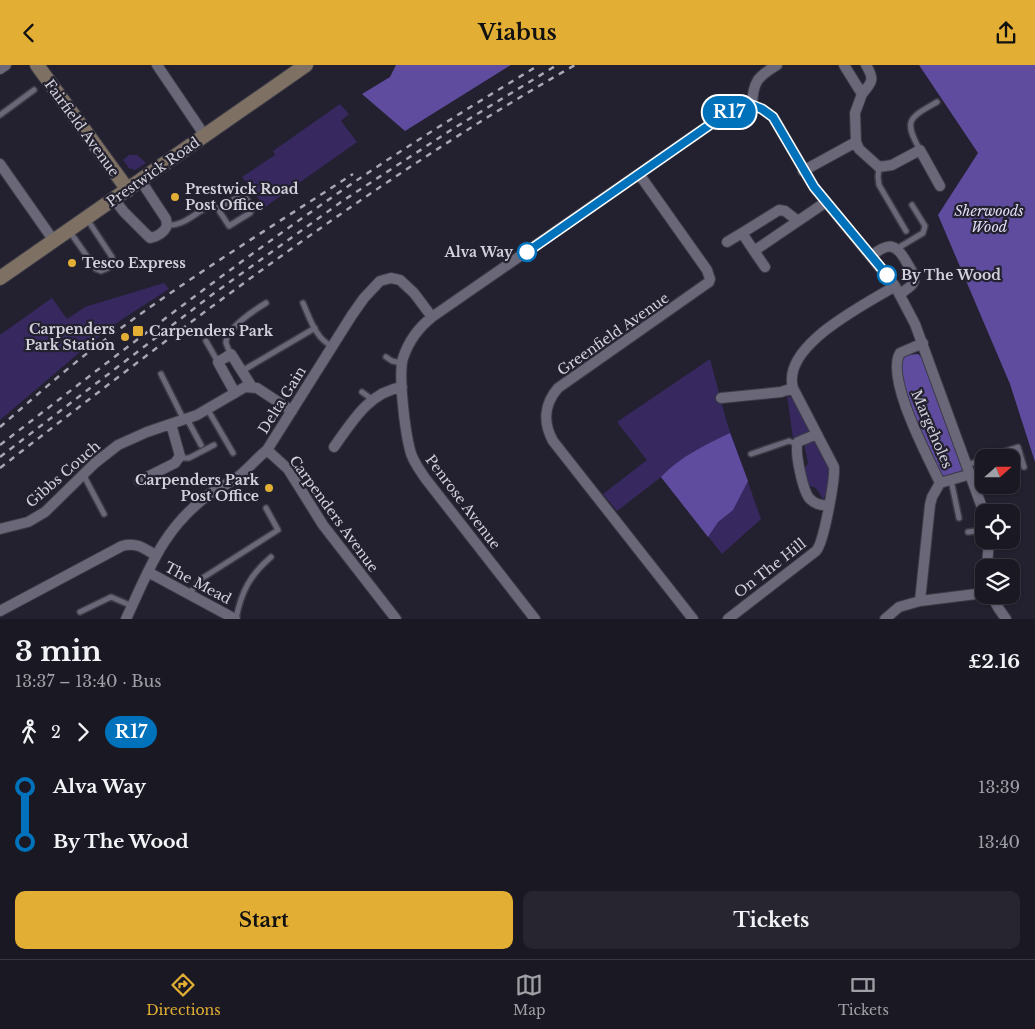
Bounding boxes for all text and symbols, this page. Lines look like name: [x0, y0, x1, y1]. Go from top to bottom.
icon: back: [15, 19, 43, 47]
text: Viabus: [478, 19, 557, 46]
icon: share: [992, 19, 1020, 47]
street label: Fairfield Avenue: [41, 76, 123, 180]
line badge: R17: [700, 96, 758, 128]
text: R17: [713, 101, 745, 123]
street label: Prestwick Road: [103, 133, 204, 211]
place label: Prestwick Road Post Office: [185, 180, 299, 214]
marker: Prestwick Road Post Office: [169, 191, 181, 203]
park label: Sherwoods Wood: [954, 202, 1024, 236]
marker: Alva Way: [517, 242, 537, 262]
place label: Alva Way: [443, 243, 514, 261]
place label: Tesco Express: [82, 254, 186, 272]
marker: Tesco Express: [66, 257, 78, 269]
marker: By The Wood: [877, 265, 897, 285]
place label: By The Wood: [901, 266, 1001, 284]
street label: Greenfield Avenue: [554, 289, 672, 379]
place label: Carpenders Park Station: [25, 320, 115, 354]
place label: Carpenders Park: [149, 322, 274, 340]
marker: Carpenders Park: [131, 324, 145, 338]
marker: Carpenders Park Station: [119, 331, 131, 343]
street label: Delta Gain: [254, 363, 310, 437]
street label: Margeholes: [907, 387, 957, 471]
street label: Gibbs Couch: [22, 437, 104, 511]
north arrow: [975, 449, 1020, 494]
map controls: [975, 449, 1020, 604]
street label: Penrose Avenue: [422, 451, 504, 553]
street label: Carpenders Avenue: [286, 452, 382, 576]
place label: Carpenders Park Post Office: [135, 471, 260, 505]
marker: Carpenders Park Post Office: [263, 482, 275, 494]
button: locate: [975, 504, 1020, 549]
street label: On The Hill: [730, 534, 810, 602]
street label: The Mead: [162, 558, 235, 608]
button: layers: [975, 559, 1020, 604]
text: 3 min: [15, 634, 102, 669]
text: £2.16: [968, 650, 1020, 673]
text: 13:37 – 13:40 · Bus: [15, 671, 161, 691]
icon: walk: [15, 718, 43, 746]
icon: forward: [69, 718, 97, 746]
text: R17: [115, 721, 147, 743]
text: 2: [51, 722, 61, 742]
text: Alva Way: [53, 775, 146, 798]
text: 13:39: [978, 777, 1020, 797]
text: By The Wood: [53, 830, 189, 853]
text: 13:40: [978, 832, 1020, 852]
button: Start: [15, 891, 513, 949]
button: Tickets: [523, 891, 1020, 949]
tab: Directions: [146, 971, 221, 1019]
tab: Map: [513, 971, 546, 1019]
tab: Tickets: [838, 971, 889, 1019]

